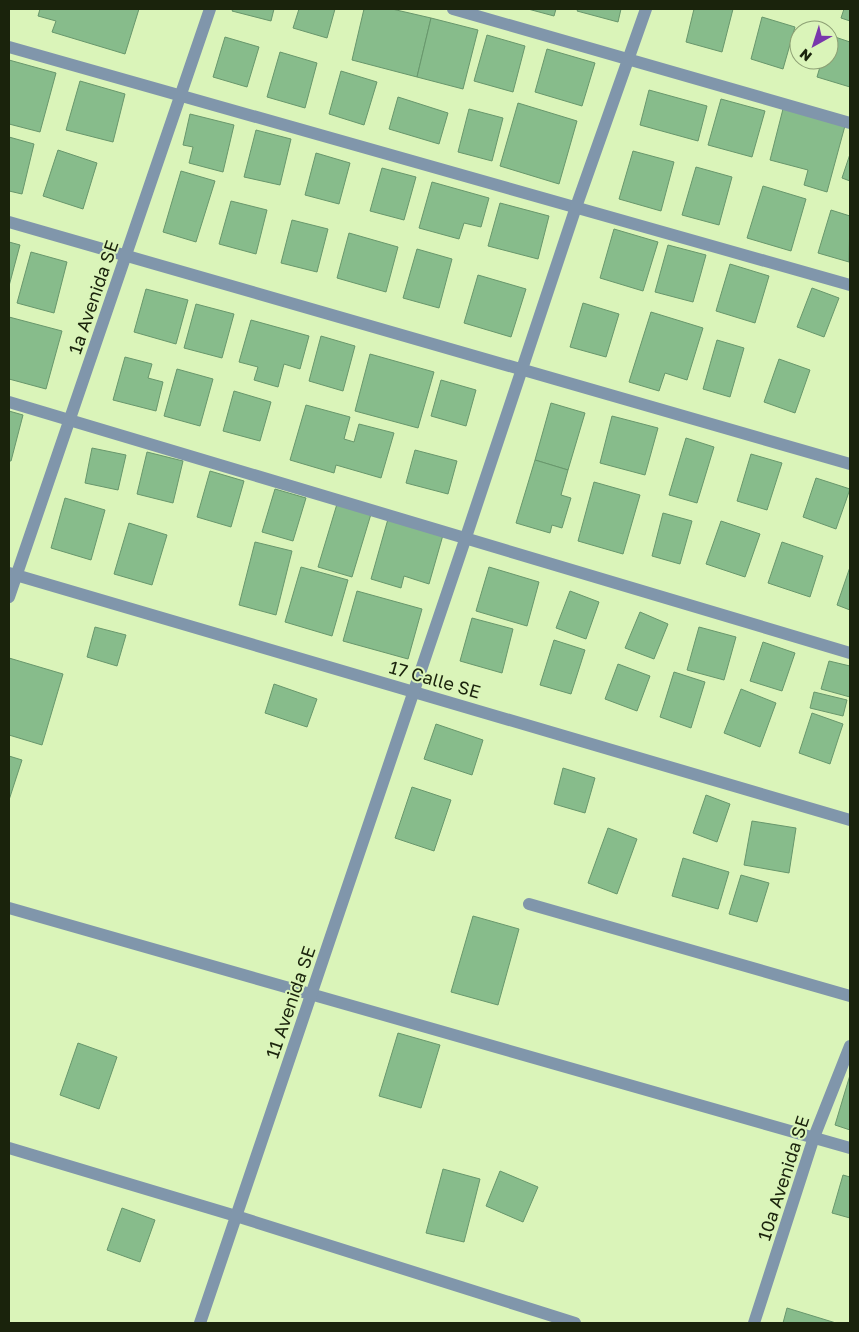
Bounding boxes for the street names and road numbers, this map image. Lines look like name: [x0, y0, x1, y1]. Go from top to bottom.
street label: 1a Avenida SE: [63, 237, 123, 357]
street label: 17 Calle SE: [387, 655, 483, 703]
street label: 11 Avenida SE: [261, 943, 319, 1061]
street label: 10a Avenida SE: [752, 1113, 814, 1243]

